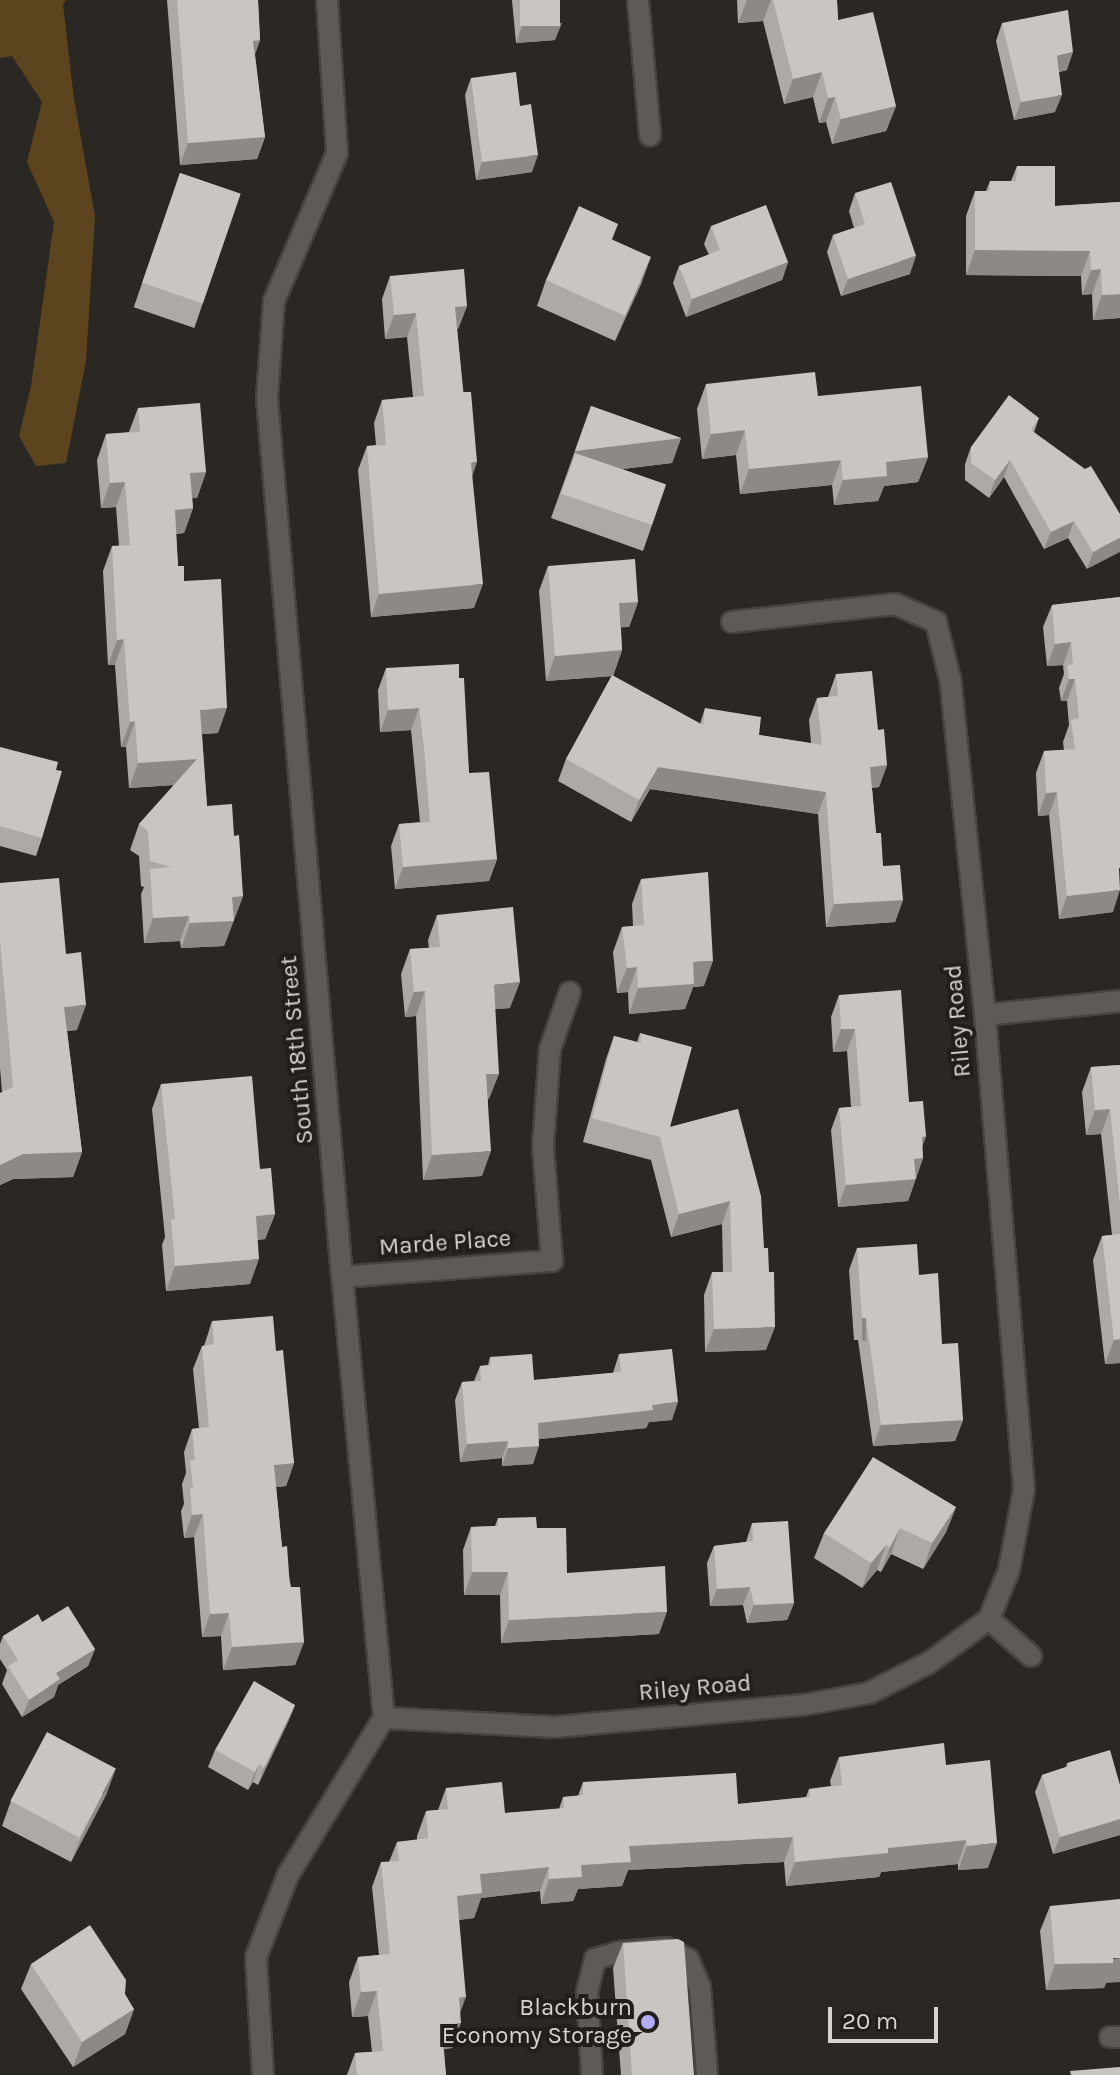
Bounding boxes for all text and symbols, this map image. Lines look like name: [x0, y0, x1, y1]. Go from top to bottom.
street label: South 18th Street: [274, 955, 320, 1145]
street label: Riley Road: [939, 963, 977, 1079]
street label: Marde Place: [378, 1224, 512, 1262]
street label: Riley Road: [637, 1669, 753, 1707]
scale bar: [832, 1991, 942, 2041]
place label: Blackburn Economy Storage: [442, 1994, 632, 2050]
text: 20 m: [842, 2007, 898, 2035]
marker: Blackburn Economy Storage: [639, 2013, 657, 2031]

